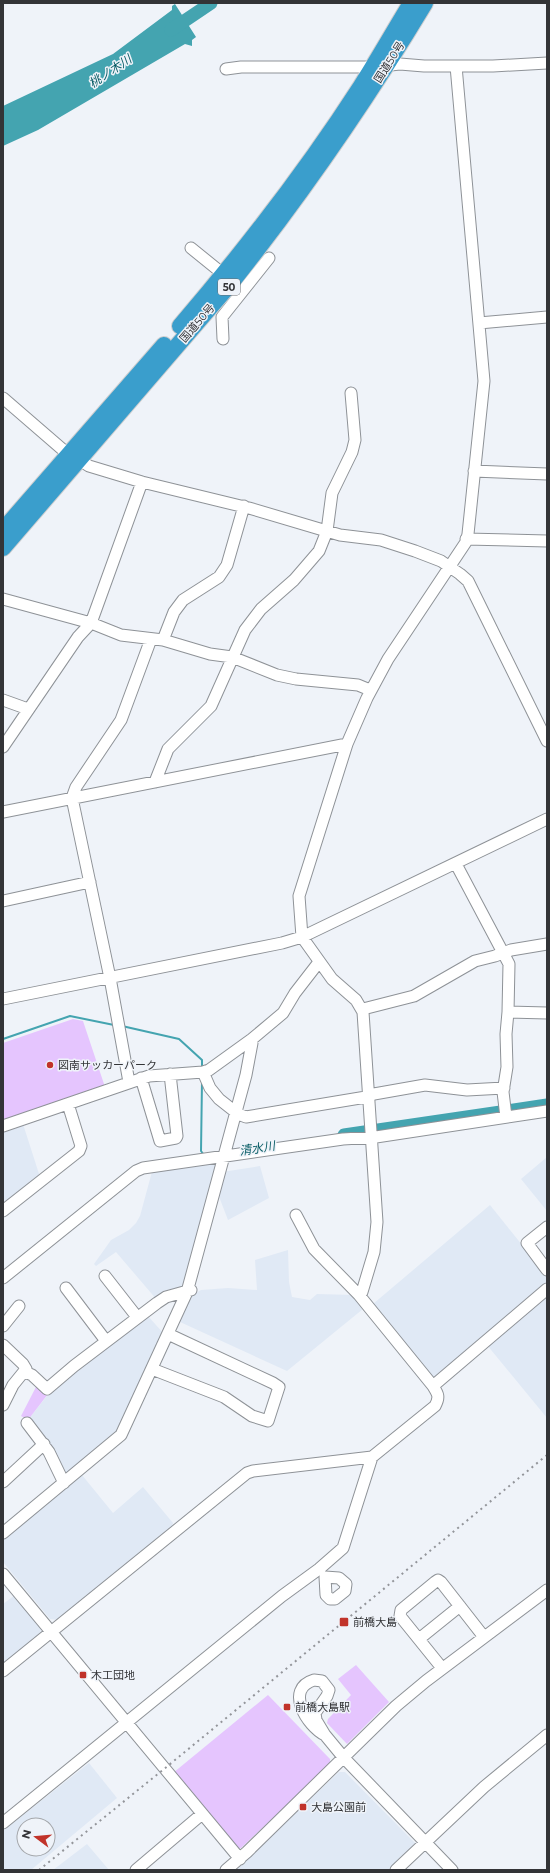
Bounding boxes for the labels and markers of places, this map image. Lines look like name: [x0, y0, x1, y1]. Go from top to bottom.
place label: 図南サッカーパーク: [58, 1058, 157, 1072]
marker: 図南サッカーパーク: [45, 1060, 55, 1070]
place label: 前橋大島: [353, 1615, 397, 1629]
marker: 前橋大島: [338, 1616, 350, 1628]
place label: 木工団地: [91, 1668, 135, 1682]
marker: 木工団地: [78, 1670, 88, 1680]
place label: 前橋大島駅: [295, 1700, 350, 1714]
marker: 前橋大島駅: [282, 1702, 292, 1712]
place label: 大島公園前: [311, 1800, 366, 1814]
marker: 大島公園前: [298, 1802, 308, 1812]

